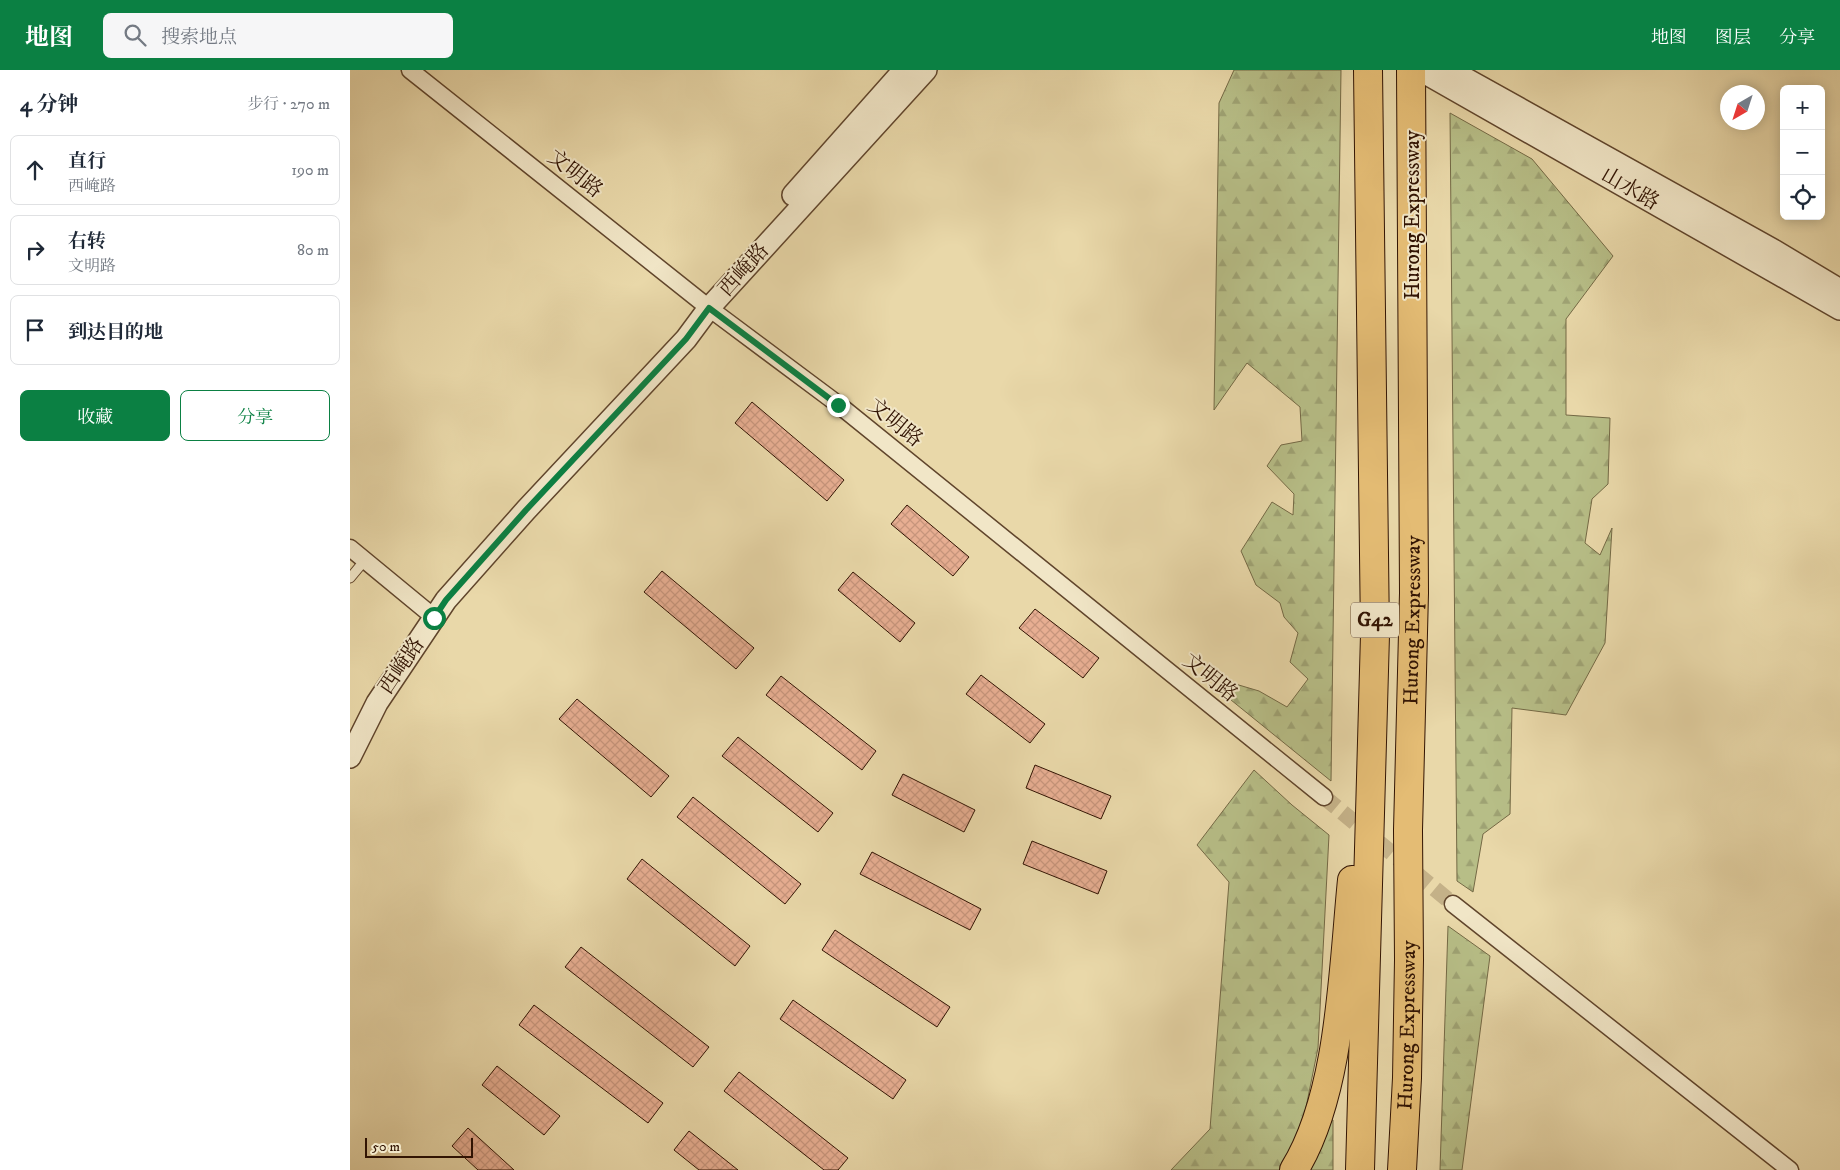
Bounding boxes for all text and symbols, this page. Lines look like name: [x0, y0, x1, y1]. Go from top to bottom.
search box: [103, 13, 453, 58]
icon: search: [121, 21, 149, 49]
text: 地图: [25, 23, 73, 53]
text: 搜索地点: [161, 26, 237, 49]
text: 地图: [1651, 27, 1687, 49]
text: 图层: [1715, 27, 1751, 49]
text: 分享: [1779, 27, 1815, 49]
north arrow: [1720, 85, 1765, 130]
map controls: [1780, 85, 1825, 220]
button: +: [1780, 85, 1825, 130]
text: 4 分钟: [20, 92, 79, 118]
text: 步行 · 270 m: [247, 94, 330, 114]
street label: Hurong Expressway: [1400, 129, 1426, 300]
button: −: [1780, 130, 1825, 175]
street label: 文明路: [542, 144, 608, 204]
text: 直行: [68, 150, 106, 173]
icon: ahead: [21, 156, 49, 184]
text: 190 m: [291, 160, 329, 180]
street label: 山水路: [1596, 162, 1664, 216]
button: locate: [1780, 175, 1825, 220]
text: 西崦路: [68, 176, 116, 196]
text: 右转: [68, 230, 106, 253]
icon: right: [21, 236, 49, 264]
street label: 西崦路: [713, 238, 775, 302]
text: 80 m: [297, 240, 329, 260]
text: 文明路: [68, 256, 116, 276]
icon: arrive: [21, 316, 49, 344]
text: 到达目的地: [68, 321, 163, 344]
button: 收藏: [20, 390, 170, 441]
button: 分享: [180, 390, 330, 441]
street label: 文明路: [862, 393, 928, 453]
route end: [827, 394, 850, 417]
street label: Hurong Expressway: [1398, 534, 1427, 705]
road number: G42: [1351, 602, 1399, 638]
route start: [423, 607, 446, 630]
street label: 西崦路: [374, 633, 430, 699]
street label: 文明路: [1177, 648, 1243, 708]
street label: Hurong Expressway: [1392, 939, 1422, 1111]
scale bar: [365, 1135, 472, 1158]
text: 50 m: [372, 1138, 400, 1156]

